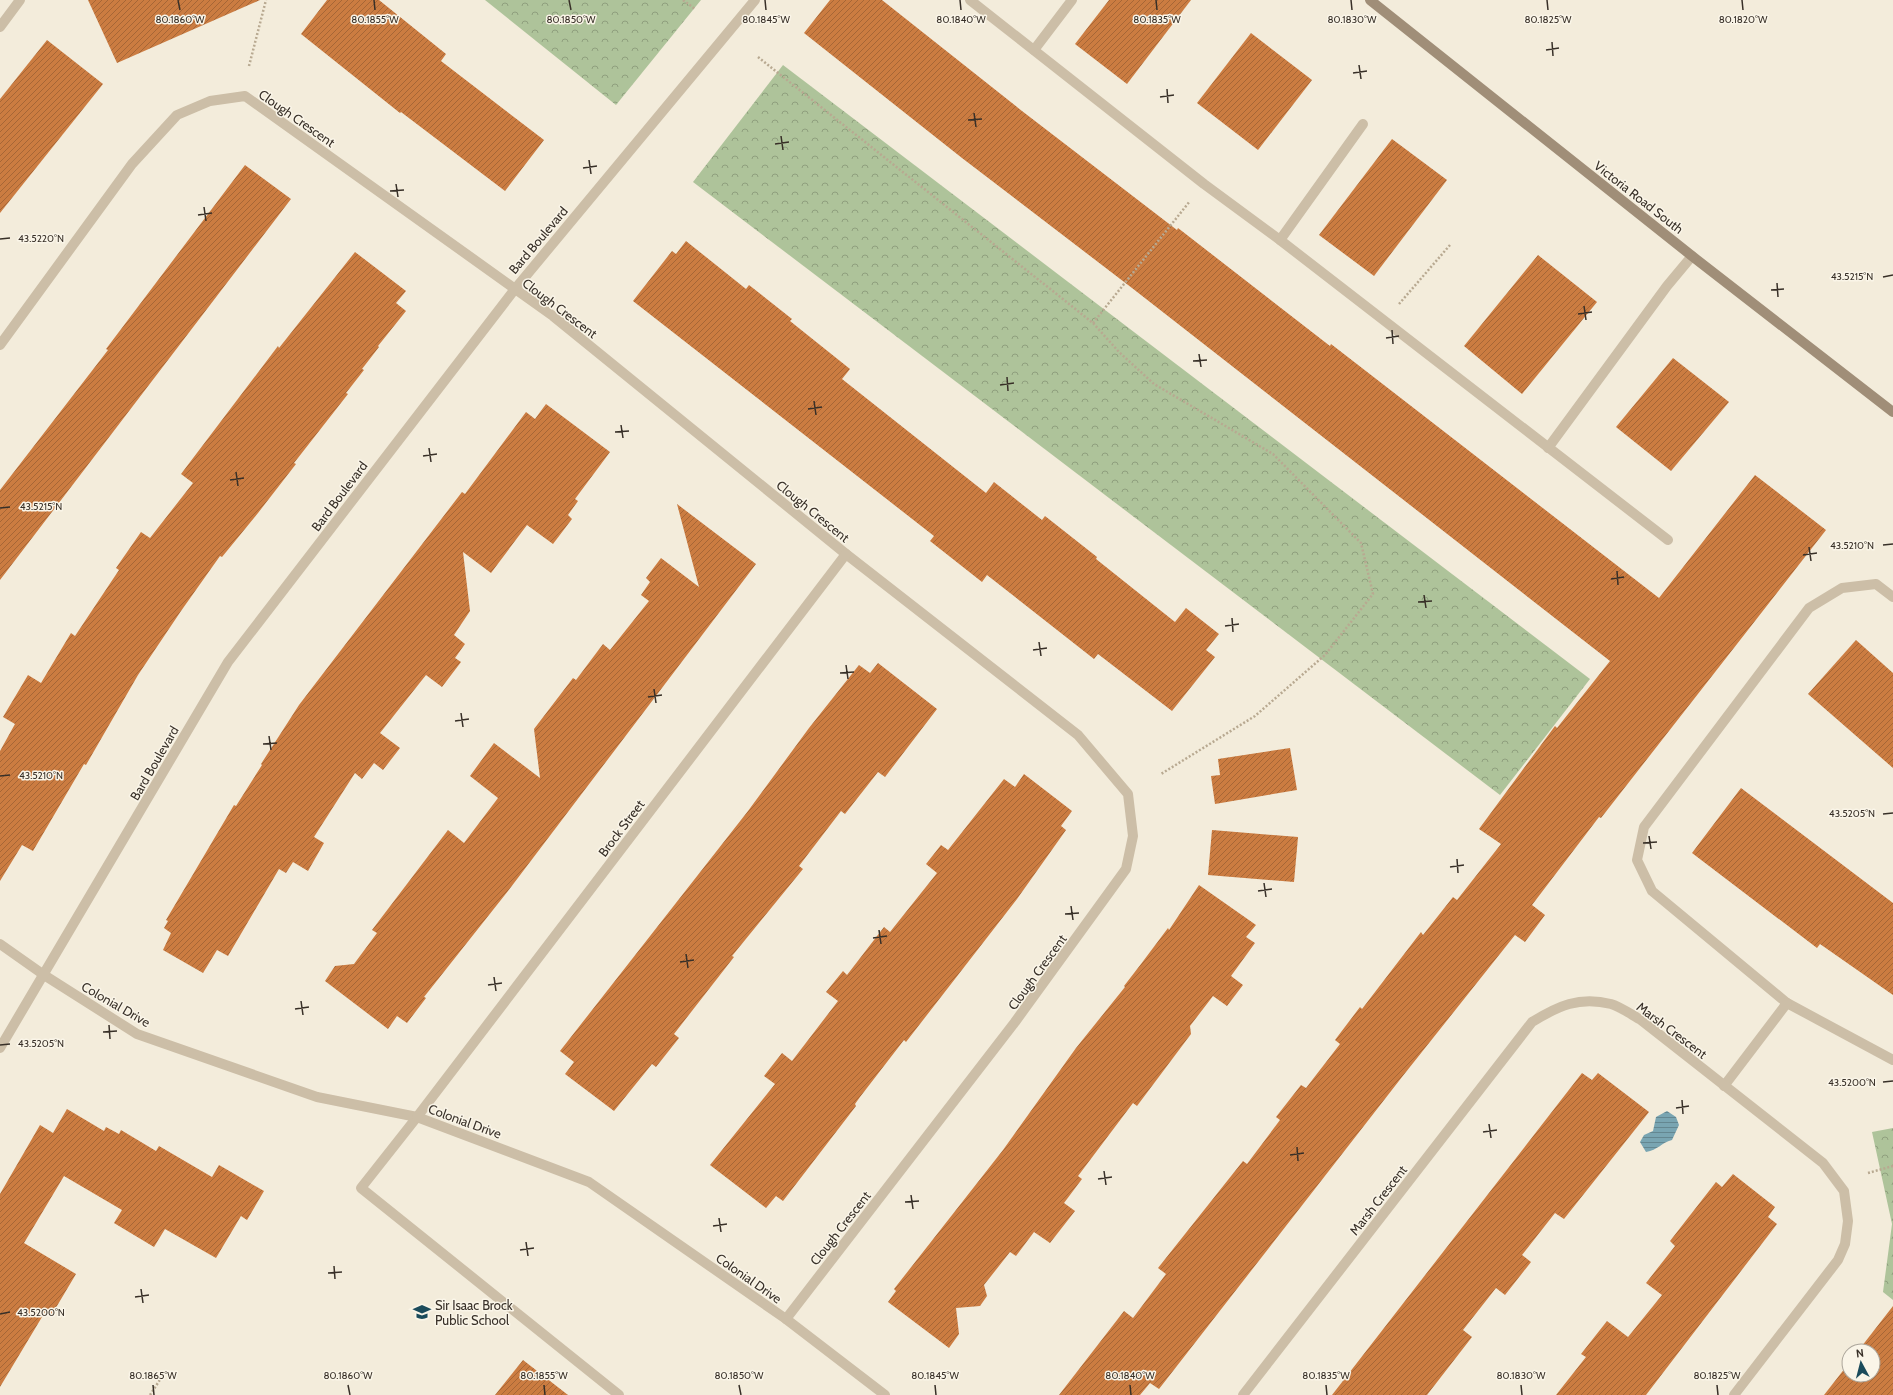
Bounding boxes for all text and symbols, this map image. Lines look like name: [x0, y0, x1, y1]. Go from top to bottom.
text: 80.1860°W: [155, 13, 205, 26]
text: 80.1855°W: [351, 13, 399, 26]
text: 80.1850°W: [547, 13, 596, 26]
text: 80.1845°W: [742, 13, 790, 26]
text: 80.1840°W: [936, 13, 986, 26]
text: 80.1835°W: [1133, 13, 1181, 26]
text: 80.1830°W: [1328, 13, 1377, 26]
text: 80.1825°W: [1524, 13, 1572, 26]
text: 80.1820°W: [1719, 13, 1768, 26]
street label: Clough Crescent: [256, 86, 339, 151]
street label: Victoria Road South: [1591, 157, 1687, 237]
street label: Bard Boulevard: [505, 203, 571, 277]
text: 43.5220°N: [18, 232, 64, 245]
text: 43.5215°N: [1831, 270, 1873, 283]
street label: Clough Crescent: [520, 275, 601, 342]
street label: Bard Boulevard: [308, 458, 370, 534]
street label: Clough Crescent: [773, 477, 853, 546]
text: 43.5215°N: [20, 500, 62, 513]
text: 43.5210°N: [1830, 539, 1874, 552]
street label: Bard Boulevard: [126, 723, 182, 803]
text: 43.5210°N: [19, 769, 63, 782]
street label: Brock Street: [594, 796, 648, 860]
text: 43.5205°N: [1829, 807, 1875, 820]
street label: Clough Crescent: [1004, 931, 1070, 1013]
street label: Colonial Drive: [79, 978, 153, 1030]
street label: Marsh Crescent: [1634, 998, 1711, 1062]
text: 43.5205°N: [18, 1037, 64, 1050]
text: 43.5200°N: [1828, 1076, 1876, 1089]
street label: Colonial Drive: [426, 1100, 504, 1142]
street label: Marsh Crescent: [1346, 1161, 1411, 1238]
street label: Clough Crescent: [806, 1187, 874, 1268]
street label: Colonial Drive: [713, 1249, 785, 1307]
place label: Sir Isaac Brock Public School: [435, 1297, 513, 1328]
school or university icon: Sir Isaac Brock Public School: [412, 1302, 432, 1322]
text: 43.5200°N: [17, 1306, 65, 1319]
north arrow: [1841, 1343, 1881, 1383]
text: N: [1855, 1346, 1864, 1360]
text: 80.1865°W: [129, 1369, 177, 1382]
text: 80.1860°W: [323, 1369, 373, 1382]
text: 80.1855°W: [520, 1369, 568, 1382]
text: 80.1850°W: [715, 1369, 764, 1382]
text: 80.1845°W: [911, 1369, 959, 1382]
text: 80.1840°W: [1105, 1369, 1155, 1382]
text: 80.1835°W: [1302, 1369, 1350, 1382]
text: 80.1830°W: [1497, 1369, 1546, 1382]
text: 80.1825°W: [1693, 1369, 1741, 1382]

